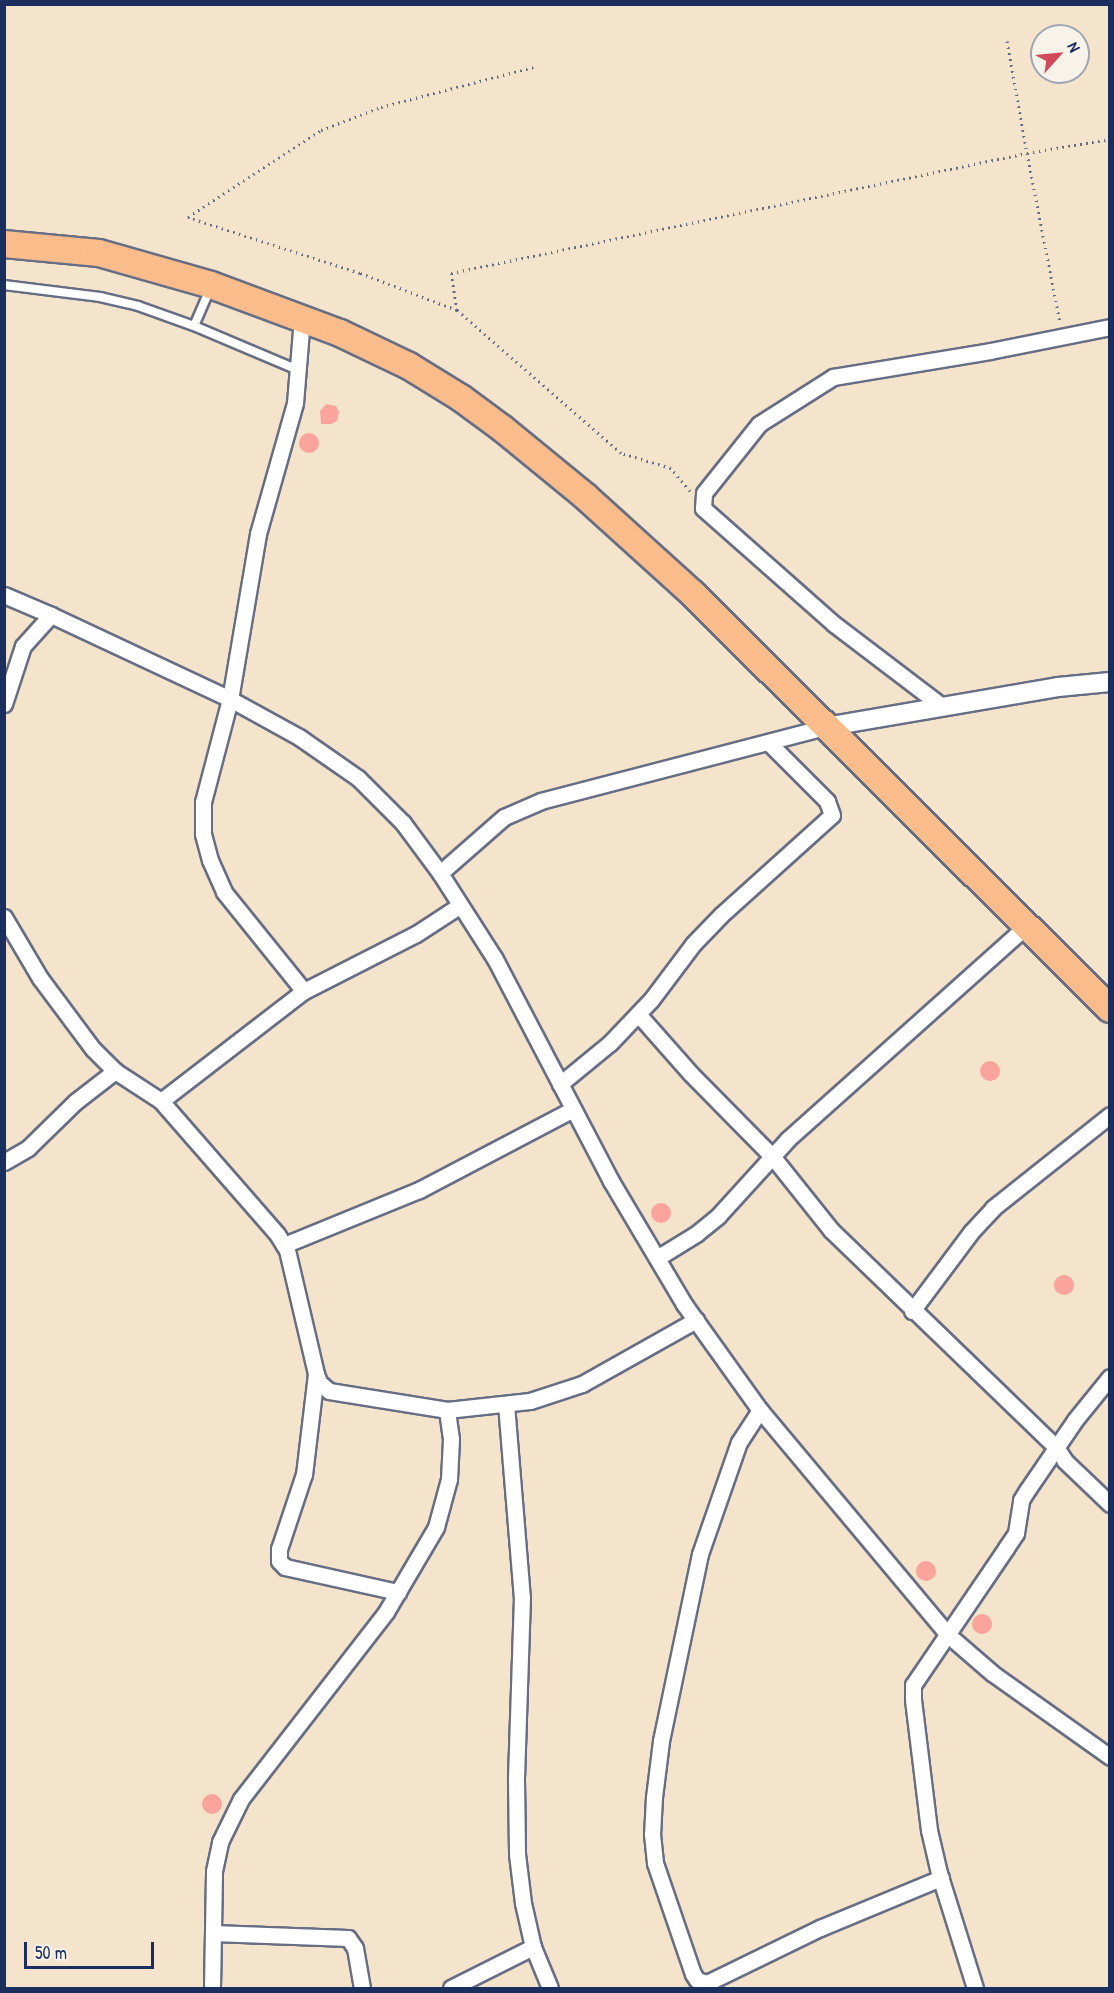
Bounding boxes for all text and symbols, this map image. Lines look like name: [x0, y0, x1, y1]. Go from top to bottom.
north arrow: [1030, 24, 1090, 84]
text: N: [1063, 38, 1086, 56]
scale bar: [27, 1930, 158, 1968]
text: 50 m: [35, 1940, 67, 1965]

